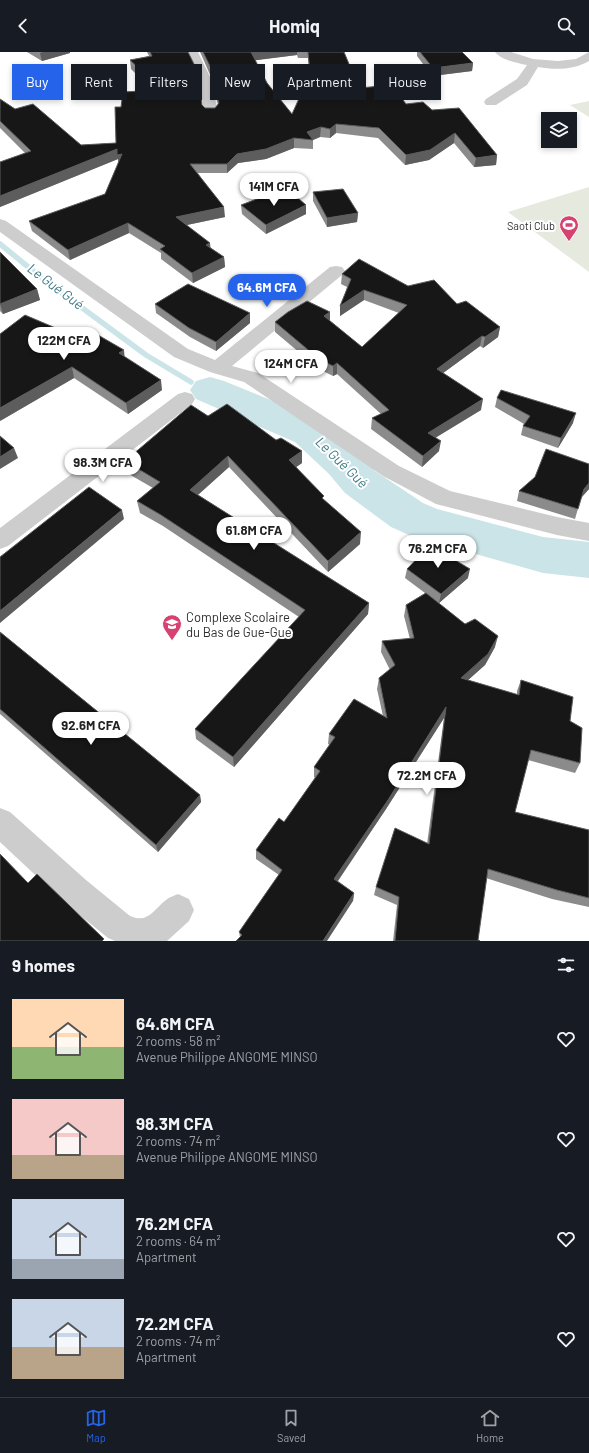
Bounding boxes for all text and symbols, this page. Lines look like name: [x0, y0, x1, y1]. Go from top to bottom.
icon: back: [12, 15, 34, 37]
text: Homiq: [269, 15, 320, 37]
icon: search: [555, 15, 577, 37]
chip: Buy: [12, 64, 63, 100]
chip: Rent: [71, 64, 127, 100]
chip: Filters: [135, 64, 202, 100]
chip: New: [210, 64, 265, 100]
chip: Apartment: [273, 64, 366, 100]
chip: House: [374, 64, 441, 100]
map controls: [541, 112, 577, 148]
button: layers: [541, 112, 577, 148]
pin: 141M CFA: [233, 173, 315, 207]
text: 141M CFA: [249, 178, 299, 194]
sports icon: Saoti Club: [558, 214, 580, 242]
place label: Saoti Club: [507, 219, 555, 232]
water label: Le Gué Gué: [24, 259, 88, 313]
pin: 64.6M CFA: [221, 274, 313, 308]
text: 64.6M CFA: [237, 279, 297, 295]
pin: 122M CFA: [23, 327, 105, 361]
text: 122M CFA: [37, 332, 91, 348]
pin: 124M CFA: [250, 350, 332, 384]
text: 124M CFA: [264, 355, 318, 371]
water label: Le Gué Gué: [312, 433, 372, 491]
pin: 98.3M CFA: [57, 449, 149, 483]
text: 98.3M CFA: [73, 454, 133, 470]
pin: 61.8M CFA: [208, 517, 300, 551]
text: 61.8M CFA: [226, 522, 282, 538]
pin: 76.2M CFA: [392, 535, 484, 569]
text: 76.2M CFA: [408, 540, 468, 556]
place label: Complexe Scolaire du Bas de Gue-Gue: [186, 609, 292, 640]
school or university icon: Complexe Scolaire du Bas de Gue-Gue: [161, 613, 183, 641]
pin: 92.6M CFA: [45, 712, 137, 746]
text: 92.6M CFA: [61, 717, 121, 733]
pin: 72.2M CFA: [381, 762, 473, 796]
text: 72.2M CFA: [397, 767, 457, 783]
icon: filters: [555, 954, 577, 976]
text: 9 homes: [12, 955, 75, 975]
text: 64.6M CFA: [136, 1013, 215, 1033]
icon: home: [44, 1015, 92, 1063]
icon: heart: [555, 1028, 577, 1050]
text: 2 rooms · 58 m²: [136, 1033, 220, 1049]
text: Avenue Philippe ANGOME MINSO: [136, 1049, 318, 1065]
text: 98.3M CFA: [136, 1113, 214, 1133]
icon: home: [44, 1115, 92, 1163]
icon: heart: [555, 1128, 577, 1150]
text: 2 rooms · 74 m²: [136, 1133, 220, 1149]
text: Avenue Philippe ANGOME MINSO: [136, 1149, 318, 1165]
text: 76.2M CFA: [136, 1213, 213, 1233]
icon: home: [44, 1215, 92, 1263]
icon: heart: [555, 1228, 577, 1250]
text: 2 rooms · 64 m²: [136, 1233, 221, 1249]
text: Apartment: [136, 1249, 197, 1265]
text: 72.2M CFA: [136, 1313, 214, 1333]
icon: home: [44, 1315, 92, 1363]
icon: heart: [555, 1328, 577, 1350]
text: 2 rooms · 74 m²: [136, 1333, 220, 1349]
text: Apartment: [136, 1349, 197, 1365]
tab: Map: [85, 1407, 107, 1444]
tab: Saved: [277, 1407, 306, 1444]
tab: Home: [476, 1407, 504, 1444]

